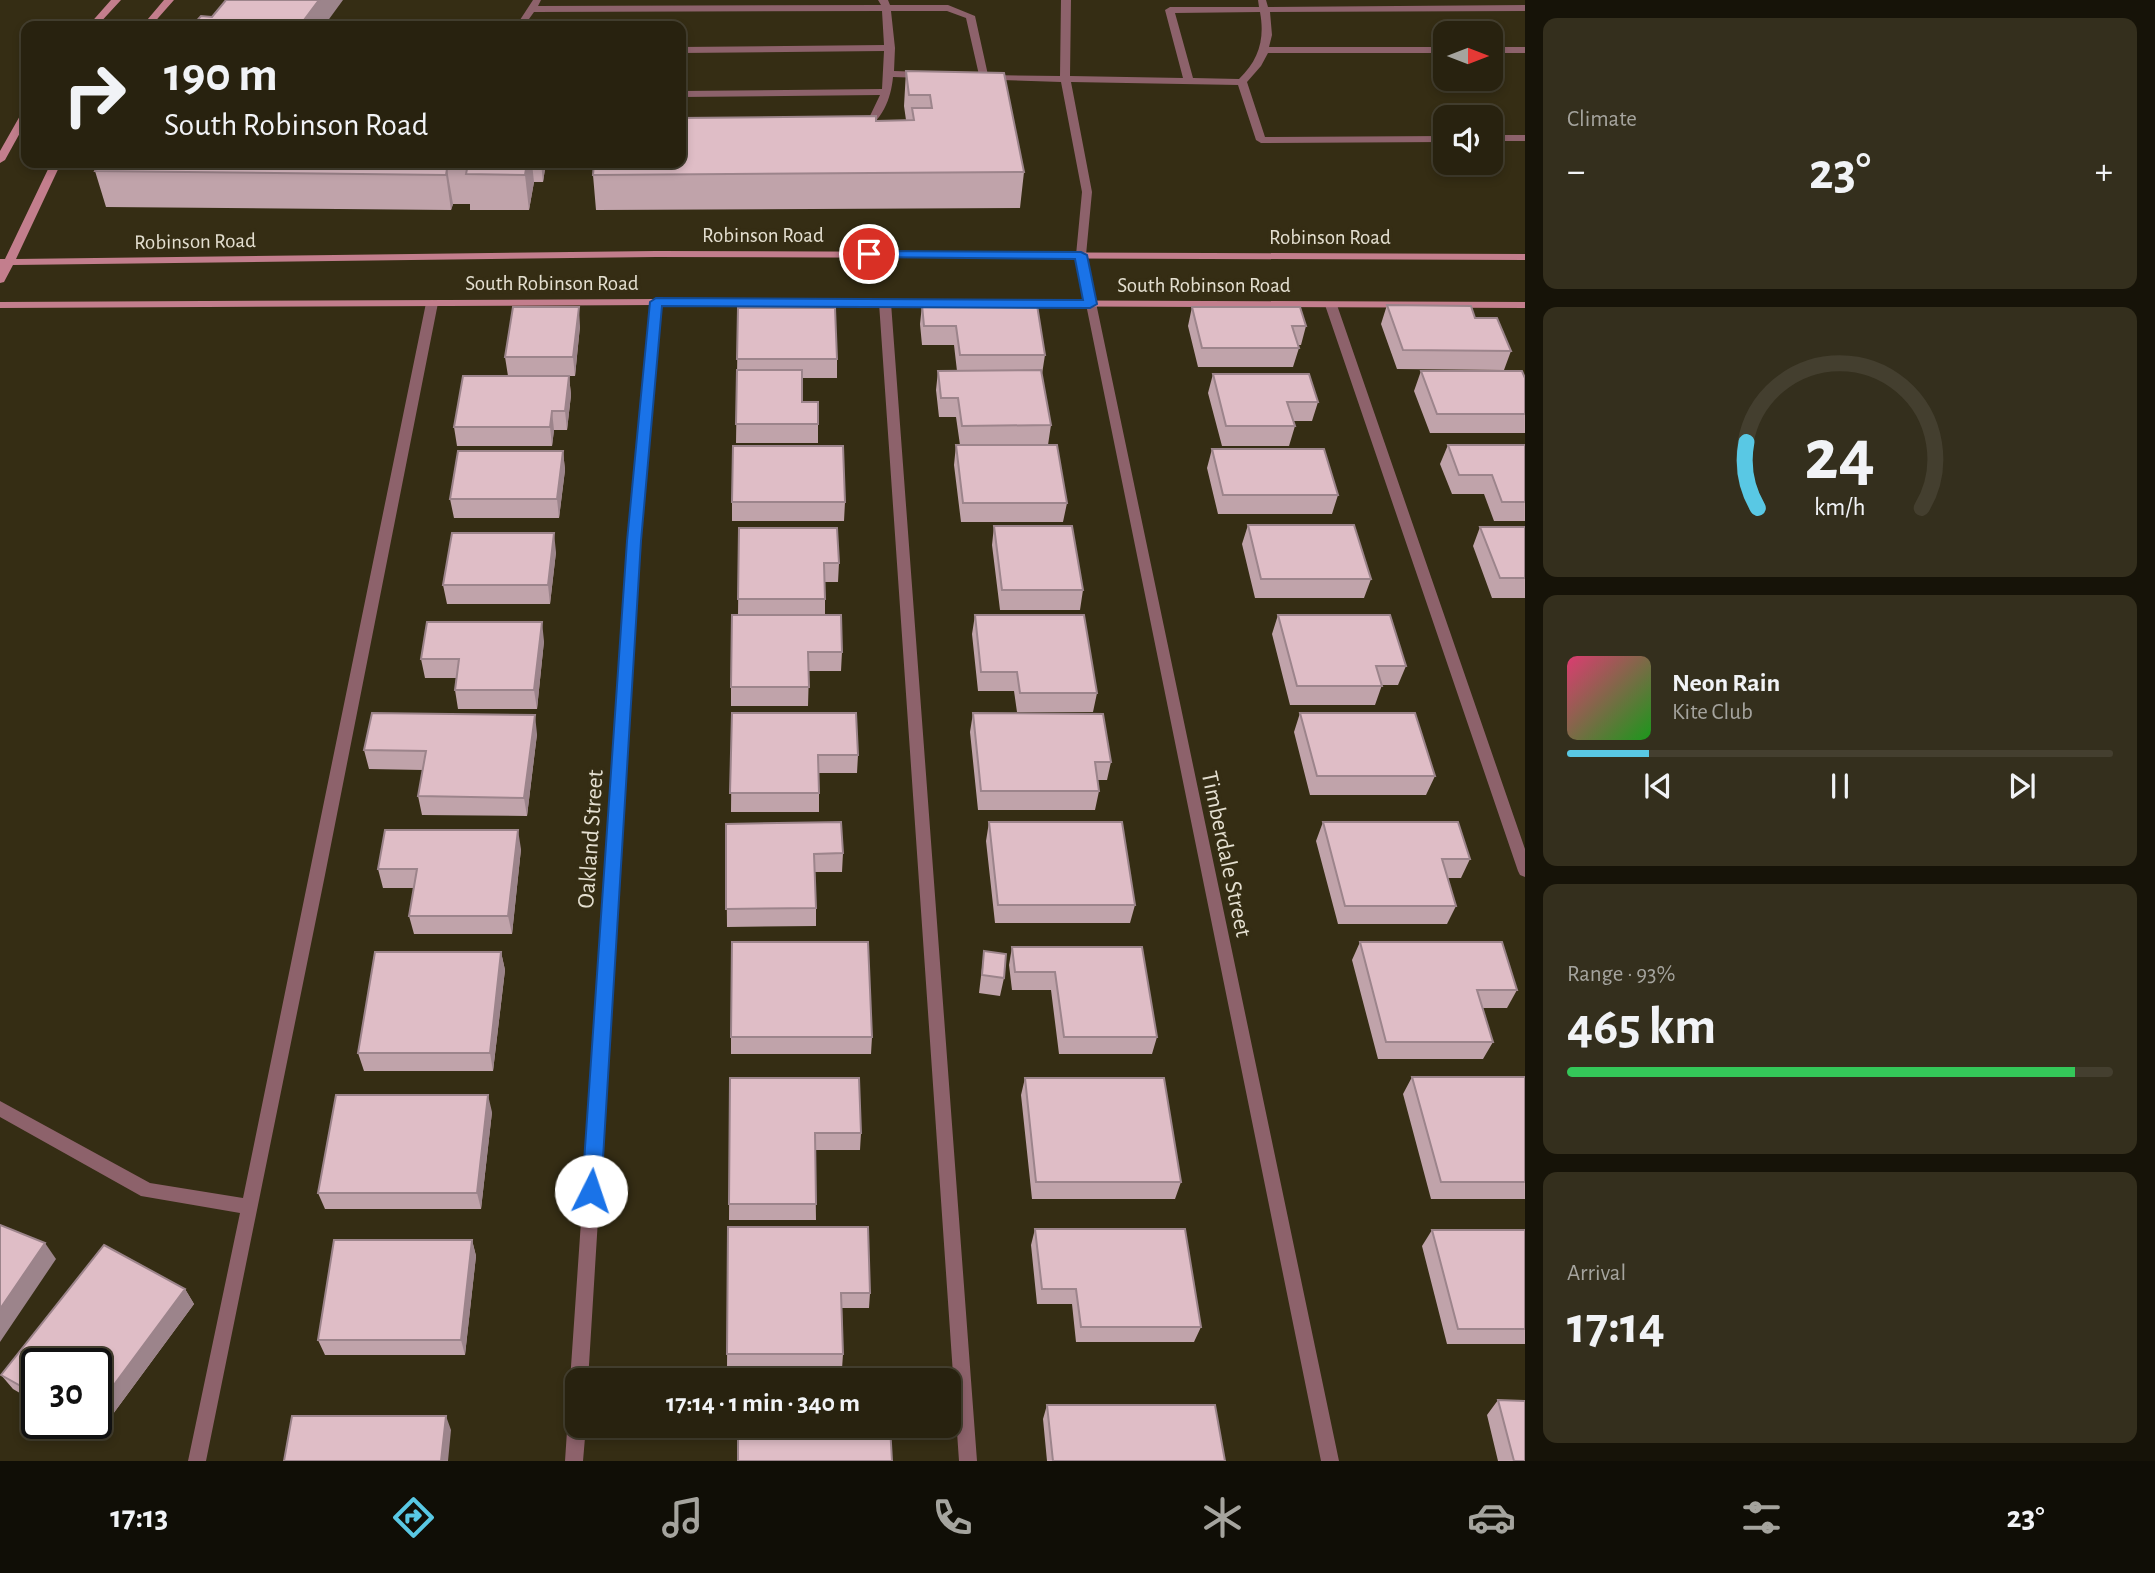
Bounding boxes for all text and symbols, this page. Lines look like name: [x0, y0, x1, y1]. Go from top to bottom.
north arrow: [1433, 21, 1503, 91]
map controls: [1433, 21, 1503, 175]
icon: right: [49, 49, 140, 140]
text: 190 m: [164, 51, 278, 100]
button: sound: [1433, 105, 1503, 175]
text: Climate: [1567, 108, 1637, 131]
text: South Robinson Road: [164, 109, 428, 141]
text: 23°: [1809, 146, 1871, 198]
text: −: [1567, 153, 1585, 191]
text: +: [2095, 153, 2113, 191]
pin: [839, 224, 899, 284]
street label: Robinson Road: [702, 225, 824, 246]
street label: Robinson Road: [1269, 227, 1391, 248]
street label: Robinson Road: [134, 230, 256, 253]
icon: arrive: [850, 235, 888, 273]
street label: South Robinson Road: [465, 273, 639, 294]
street label: South Robinson Road: [1117, 275, 1291, 296]
text: 24: [1805, 420, 1875, 493]
text: km/h: [1814, 495, 1866, 520]
text: Neon Rain: [1672, 670, 1780, 696]
text: Kite Club: [1672, 701, 1753, 724]
icon: previous: [1639, 767, 1677, 805]
icon: pause: [1821, 767, 1859, 805]
icon: next: [2003, 767, 2041, 805]
street label: Oakland Street: [574, 768, 608, 909]
street label: Timberdale Street: [1197, 769, 1255, 940]
text: Range · 93%: [1567, 963, 1675, 986]
text: 465 km: [1567, 1001, 1716, 1053]
position arrow: [554, 1154, 628, 1228]
text: Arrival: [1567, 1262, 1626, 1285]
text: 17:14: [1567, 1300, 1665, 1352]
speed limit sign: 30: [21, 1348, 112, 1439]
text: 17:14 · 1 min · 340 m: [666, 1390, 860, 1416]
icon: directions: [389, 1493, 438, 1542]
icon: music: [658, 1493, 707, 1542]
icon: phone: [928, 1493, 977, 1542]
icon: climate: [1198, 1493, 1247, 1542]
icon: car: [1467, 1493, 1516, 1542]
icon: filters: [1737, 1493, 1786, 1542]
text: 17:13: [110, 1501, 168, 1533]
text: 23°: [2006, 1501, 2045, 1533]

